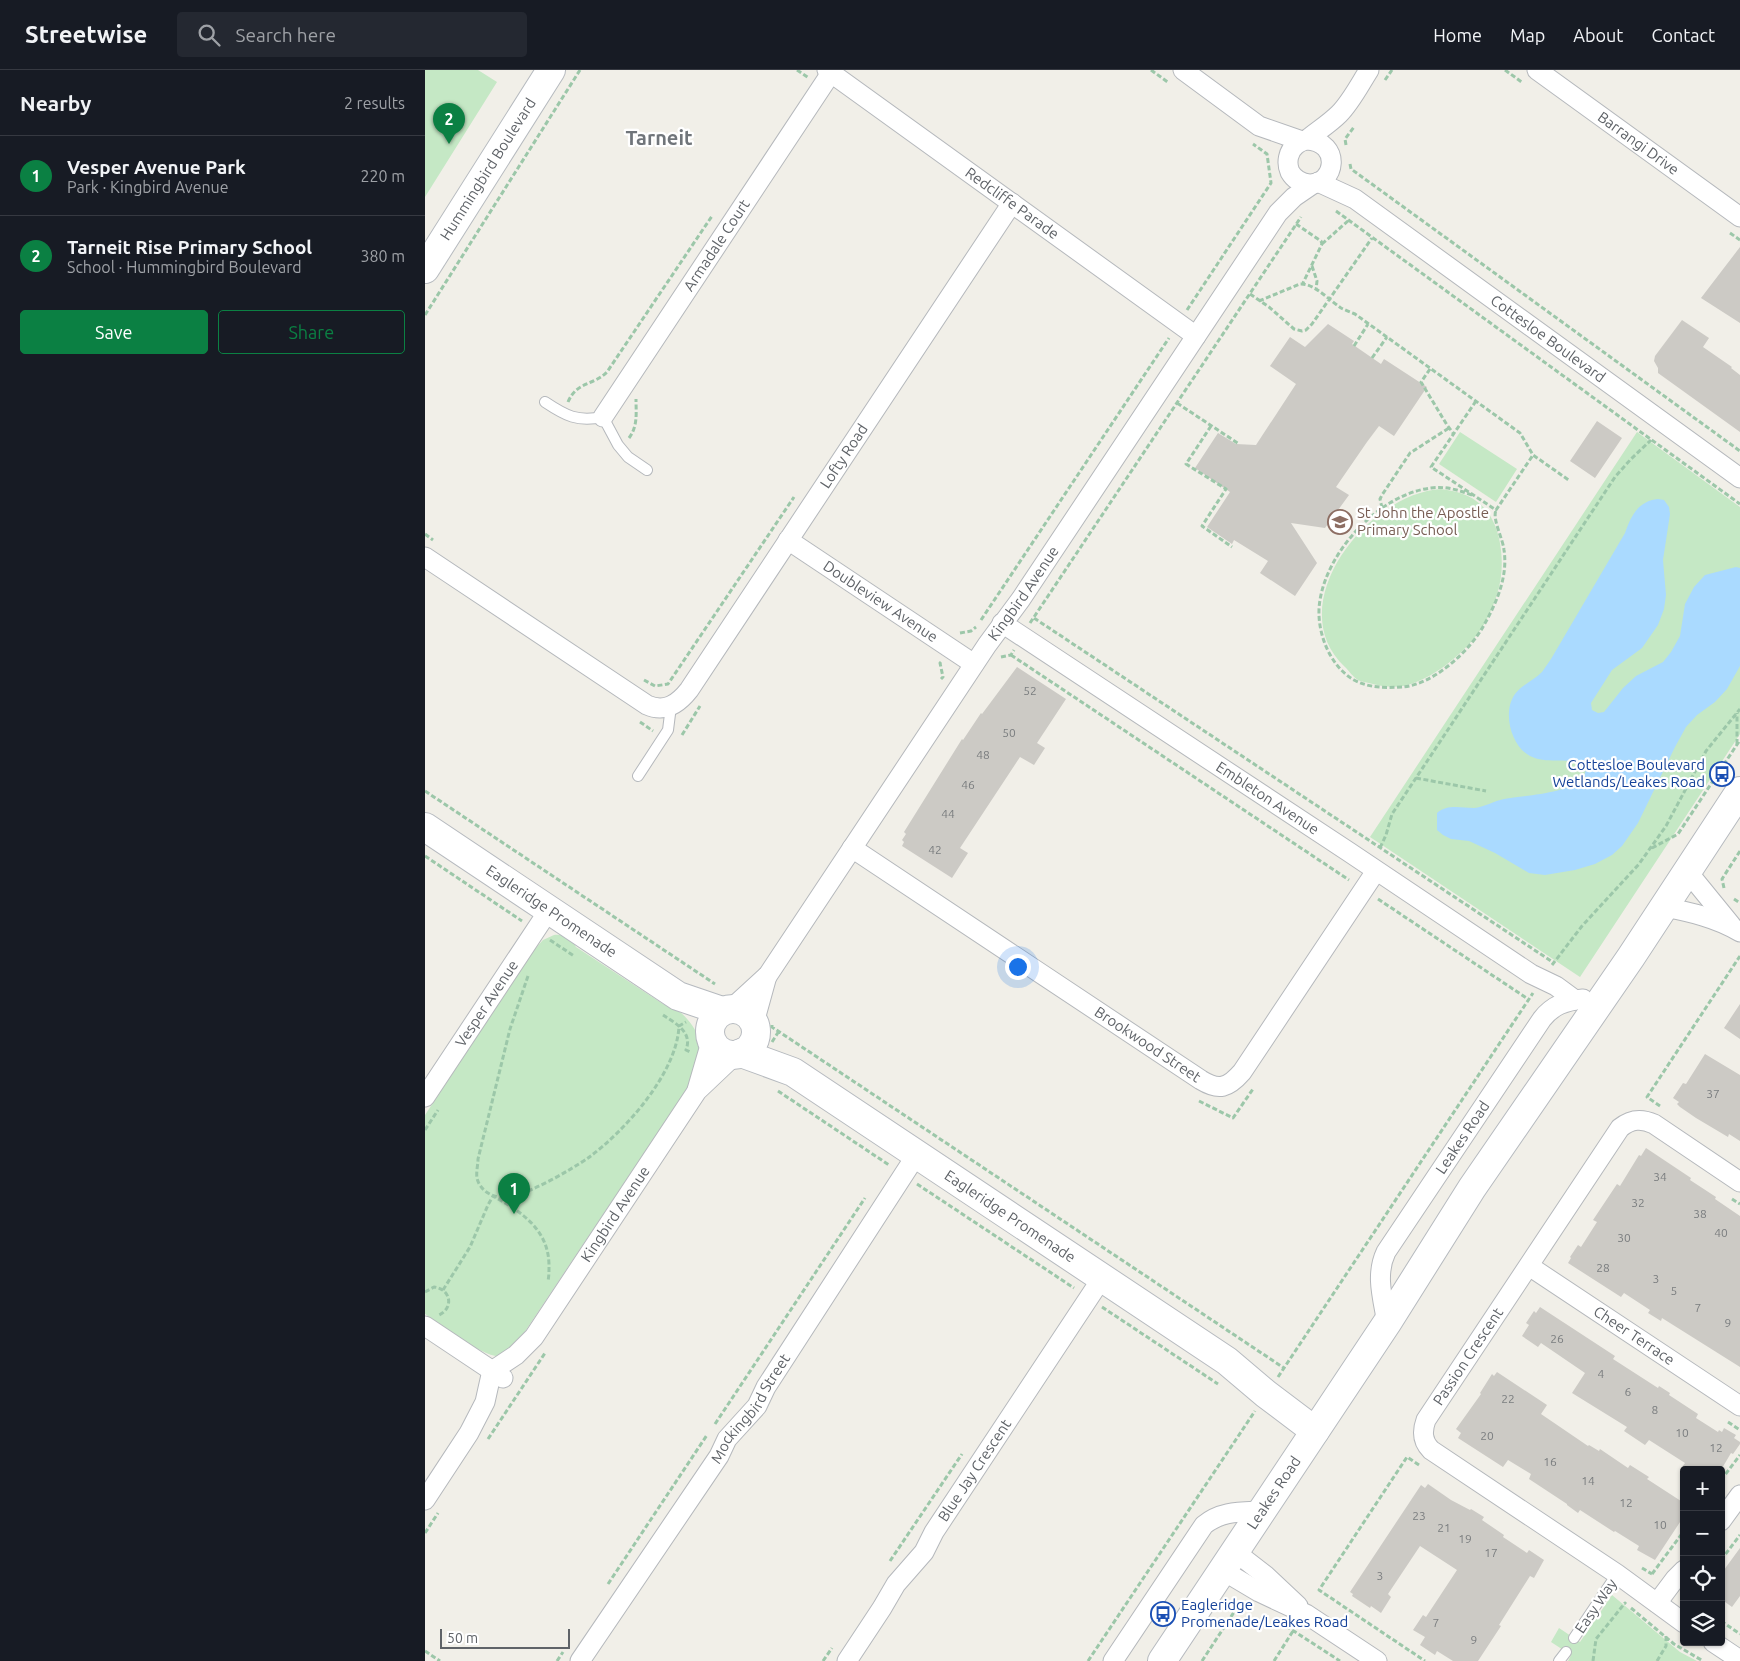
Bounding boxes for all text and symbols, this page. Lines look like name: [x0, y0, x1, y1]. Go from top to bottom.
search box: [177, 12, 527, 57]
text: Streetwise: [25, 21, 147, 48]
icon: search: [195, 21, 223, 49]
text: Search here: [235, 24, 336, 46]
text: Home: [1433, 25, 1482, 45]
text: Map: [1510, 25, 1545, 45]
text: About: [1573, 25, 1623, 45]
text: Contact: [1651, 25, 1715, 45]
text: Nearby: [20, 91, 91, 115]
text: 2 results: [344, 94, 405, 112]
street label: Hummingbird Boulevard: [436, 95, 539, 243]
pin: 2: [433, 103, 465, 144]
street label: Barrangi Drive: [1595, 108, 1682, 178]
district label: Tarneit: [625, 126, 693, 149]
text: Vesper Avenue Park: [67, 156, 246, 178]
street label: Redcliffe Parade: [962, 164, 1062, 242]
text: 1: [31, 167, 41, 185]
text: 220 m: [360, 167, 405, 185]
text: Park · Kingbird Avenue: [67, 178, 229, 196]
street label: Armadale Court: [680, 196, 753, 294]
text: Tarneit Rise Primary School: [67, 236, 312, 258]
text: 2: [31, 247, 41, 265]
text: 380 m: [360, 247, 405, 265]
text: School · Hummingbird Boulevard: [67, 258, 302, 276]
street label: Cottesloe Boulevard: [1488, 291, 1609, 386]
button: Save: [20, 310, 208, 354]
button: Share: [218, 310, 405, 354]
street label: Lofty Road: [816, 421, 871, 491]
place label: St John the Apostle Primary School: [1357, 504, 1489, 538]
school or university icon: St John the Apostle Primary School: [1327, 509, 1353, 535]
street label: Kingbird Avenue: [984, 543, 1062, 644]
street label: Doubleview Avenue: [820, 557, 941, 645]
house number: 52: [1023, 684, 1037, 697]
house number: 50: [1002, 726, 1016, 739]
house number: 48: [976, 748, 990, 761]
place label: Cottesloe Boulevard Wetlands/Leakes Road: [1552, 756, 1705, 790]
street label: Embleton Avenue: [1213, 758, 1322, 838]
bus stop icon: Cottesloe Boulevard Wetlands/Leakes Road: [1709, 761, 1735, 787]
house number: 46: [961, 778, 975, 791]
house number: 44: [941, 807, 955, 820]
house number: 42: [928, 843, 942, 856]
street label: Eagleridge Promenade: [483, 861, 620, 961]
your location: [1005, 954, 1031, 980]
street label: Vesper Avenue: [452, 957, 521, 1050]
street label: Brookwood Street: [1092, 1003, 1204, 1085]
house number: 37: [1706, 1087, 1720, 1100]
street label: Leakes Road: [1432, 1098, 1493, 1177]
street label: Kingbird Avenue: [577, 1163, 653, 1265]
street label: Eagleridge Promenade: [942, 1166, 1079, 1266]
house number: 34: [1653, 1170, 1667, 1183]
pin: 1: [498, 1173, 530, 1214]
house number: 32: [1631, 1196, 1645, 1209]
house number: 38: [1693, 1207, 1707, 1220]
house number: 40: [1714, 1226, 1728, 1239]
house number: 30: [1617, 1231, 1631, 1244]
house number: 28: [1596, 1261, 1610, 1274]
house number: 3: [1653, 1272, 1659, 1285]
house number: 5: [1671, 1284, 1677, 1297]
house number: 7: [1695, 1301, 1701, 1314]
street label: Cheer Terrace: [1591, 1302, 1678, 1368]
street label: Passion Crescent: [1429, 1304, 1506, 1408]
house number: 9: [1725, 1316, 1731, 1329]
house number: 26: [1550, 1332, 1564, 1345]
street label: Mockingbird Street: [707, 1350, 793, 1467]
house number: 4: [1598, 1367, 1605, 1380]
house number: 6: [1625, 1385, 1632, 1398]
house number: 22: [1501, 1392, 1515, 1405]
house number: 8: [1652, 1403, 1659, 1416]
street label: Blue Jay Crescent: [934, 1416, 1014, 1524]
house number: 10: [1675, 1426, 1689, 1439]
house number: 20: [1480, 1429, 1494, 1442]
house number: 12: [1709, 1441, 1723, 1454]
street label: Leakes Road: [1243, 1453, 1304, 1532]
house number: 16: [1543, 1455, 1557, 1468]
map controls: [1680, 1466, 1725, 1646]
button: +: [1680, 1466, 1725, 1511]
house number: 14: [1581, 1474, 1595, 1487]
house number: 12: [1619, 1496, 1633, 1509]
house number: 23: [1412, 1509, 1426, 1522]
button: −: [1680, 1511, 1725, 1556]
house number: 10: [1653, 1518, 1667, 1531]
house number: 21: [1437, 1521, 1451, 1534]
house number: 19: [1458, 1532, 1472, 1545]
house number: 17: [1484, 1546, 1498, 1559]
button: locate: [1680, 1556, 1725, 1601]
house number: 3: [1377, 1569, 1383, 1582]
street label: Easy Way: [1571, 1575, 1620, 1636]
place label: Eagleridge Promenade/Leakes Road: [1181, 1596, 1348, 1630]
bus stop icon: Eagleridge Promenade/Leakes Road: [1150, 1601, 1176, 1627]
button: layers: [1680, 1601, 1725, 1646]
house number: 7: [1433, 1616, 1439, 1629]
scale bar: [440, 1626, 570, 1649]
text: 50 m: [447, 1630, 478, 1646]
house number: 9: [1471, 1633, 1477, 1646]

